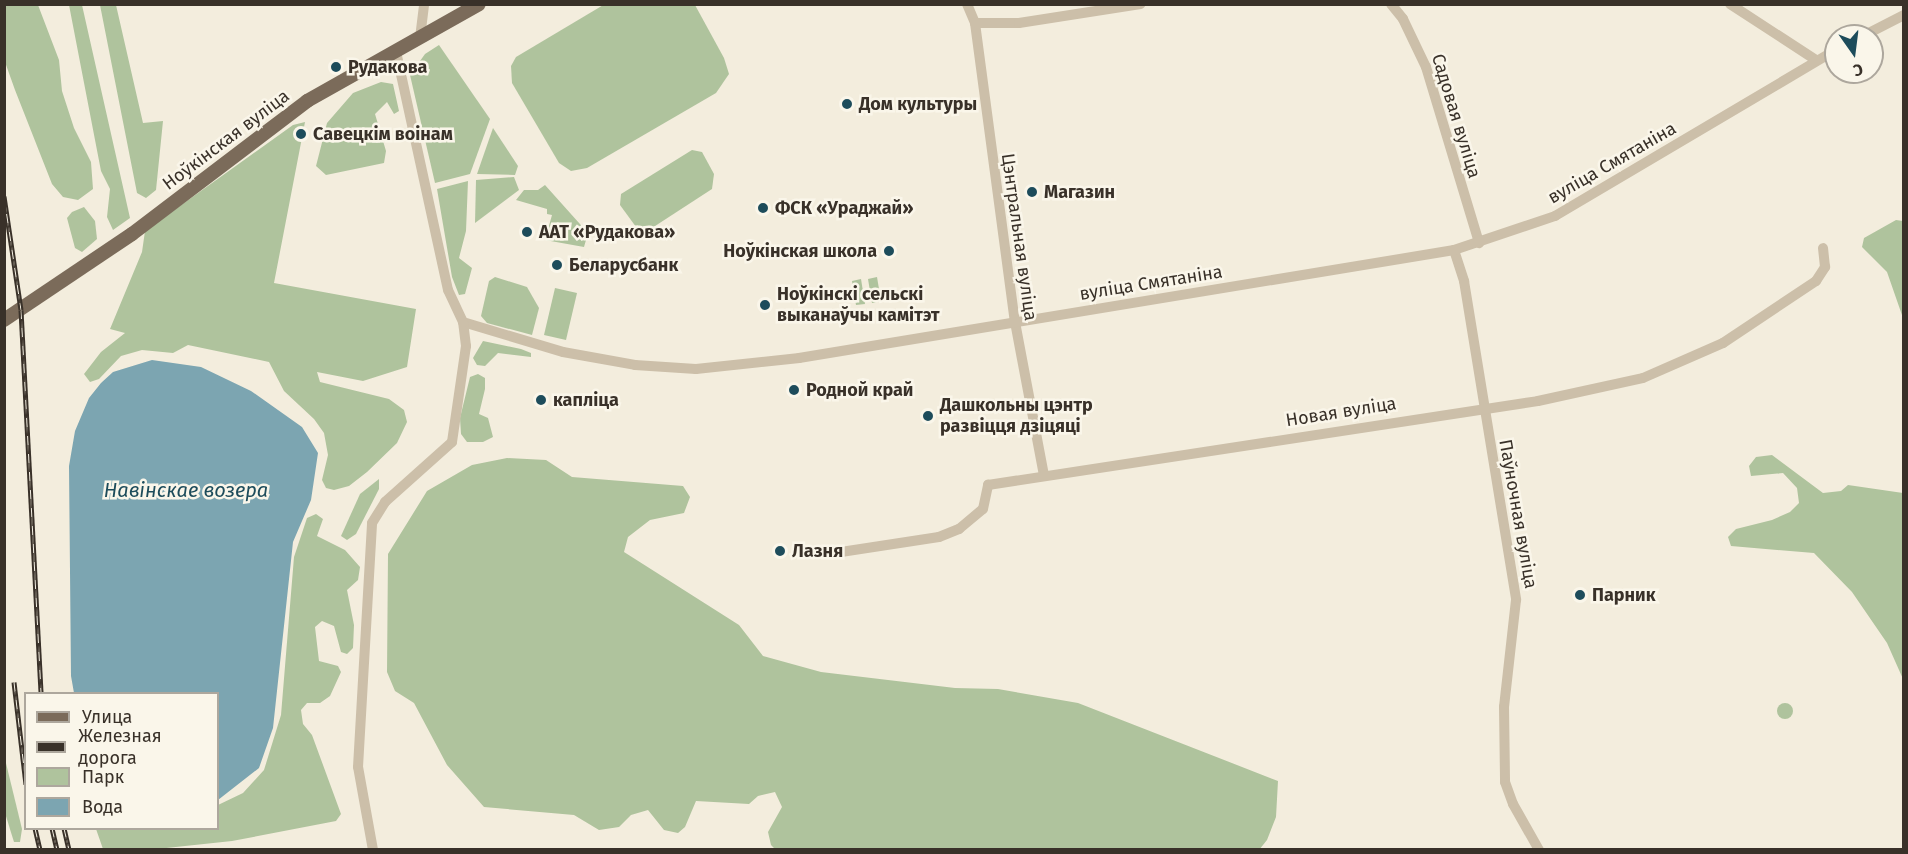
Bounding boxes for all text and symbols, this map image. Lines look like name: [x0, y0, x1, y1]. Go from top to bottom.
north arrow: [1824, 24, 1884, 84]
street label: Садовая вуліца: [1427, 51, 1485, 181]
place label: Рудакова: [348, 56, 427, 78]
marker: Рудакова: [329, 60, 343, 74]
text: С: [1851, 60, 1865, 80]
street label: Ноўкінская вуліца: [158, 85, 294, 195]
place label: Дом культуры: [859, 93, 977, 115]
marker: Дом культуры: [840, 97, 854, 111]
street label: вуліца Смятаніна: [1544, 118, 1680, 208]
place label: Савецкім воінам: [313, 123, 453, 145]
marker: Савецкім воінам: [294, 127, 308, 141]
street label: Цэнтральная вуліца: [997, 152, 1041, 322]
place label: Магазин: [1044, 181, 1115, 203]
marker: Магазин: [1025, 185, 1039, 199]
place label: ФСК «Ураджай»: [775, 197, 913, 219]
marker: ФСК «Ураджай»: [756, 201, 770, 215]
place label: ААТ «Рудакова»: [539, 221, 675, 243]
marker: ААТ «Рудакова»: [520, 225, 534, 239]
place label: Ноўкінская школа: [723, 240, 877, 262]
marker: Ноўкінская школа: [882, 244, 896, 258]
place label: Беларусбанк: [569, 254, 678, 276]
marker: Беларусбанк: [550, 258, 564, 272]
street label: вуліца Смятаніна: [1078, 261, 1224, 305]
place label: Ноўкінскі сельскі выканаўчы камітэт: [777, 284, 939, 326]
marker: Ноўкінскі сельскі выканаўчы камітэт: [758, 298, 772, 312]
place label: Родной край: [806, 379, 913, 401]
marker: Родной край: [787, 383, 801, 397]
place label: капліца: [553, 389, 619, 411]
marker: капліца: [534, 393, 548, 407]
street label: Новая вуліца: [1284, 393, 1398, 431]
place label: Дашкольны цэнтр развіцця дзіцяці: [940, 395, 1093, 438]
marker: Дашкольны цэнтр развіцця дзіцяці: [921, 409, 935, 423]
street label: Паўночная вуліца: [1494, 438, 1542, 590]
water label: Навінскае возера: [104, 478, 268, 502]
place label: Лазня: [792, 540, 843, 562]
marker: Лазня: [773, 544, 787, 558]
place label: Парник: [1592, 584, 1656, 606]
marker: Парник: [1573, 588, 1587, 602]
legend: [24, 692, 219, 830]
text: Улица: [82, 706, 132, 728]
text: Железная дорога: [78, 725, 162, 769]
text: Парк: [82, 766, 124, 788]
text: Вода: [82, 796, 123, 818]

